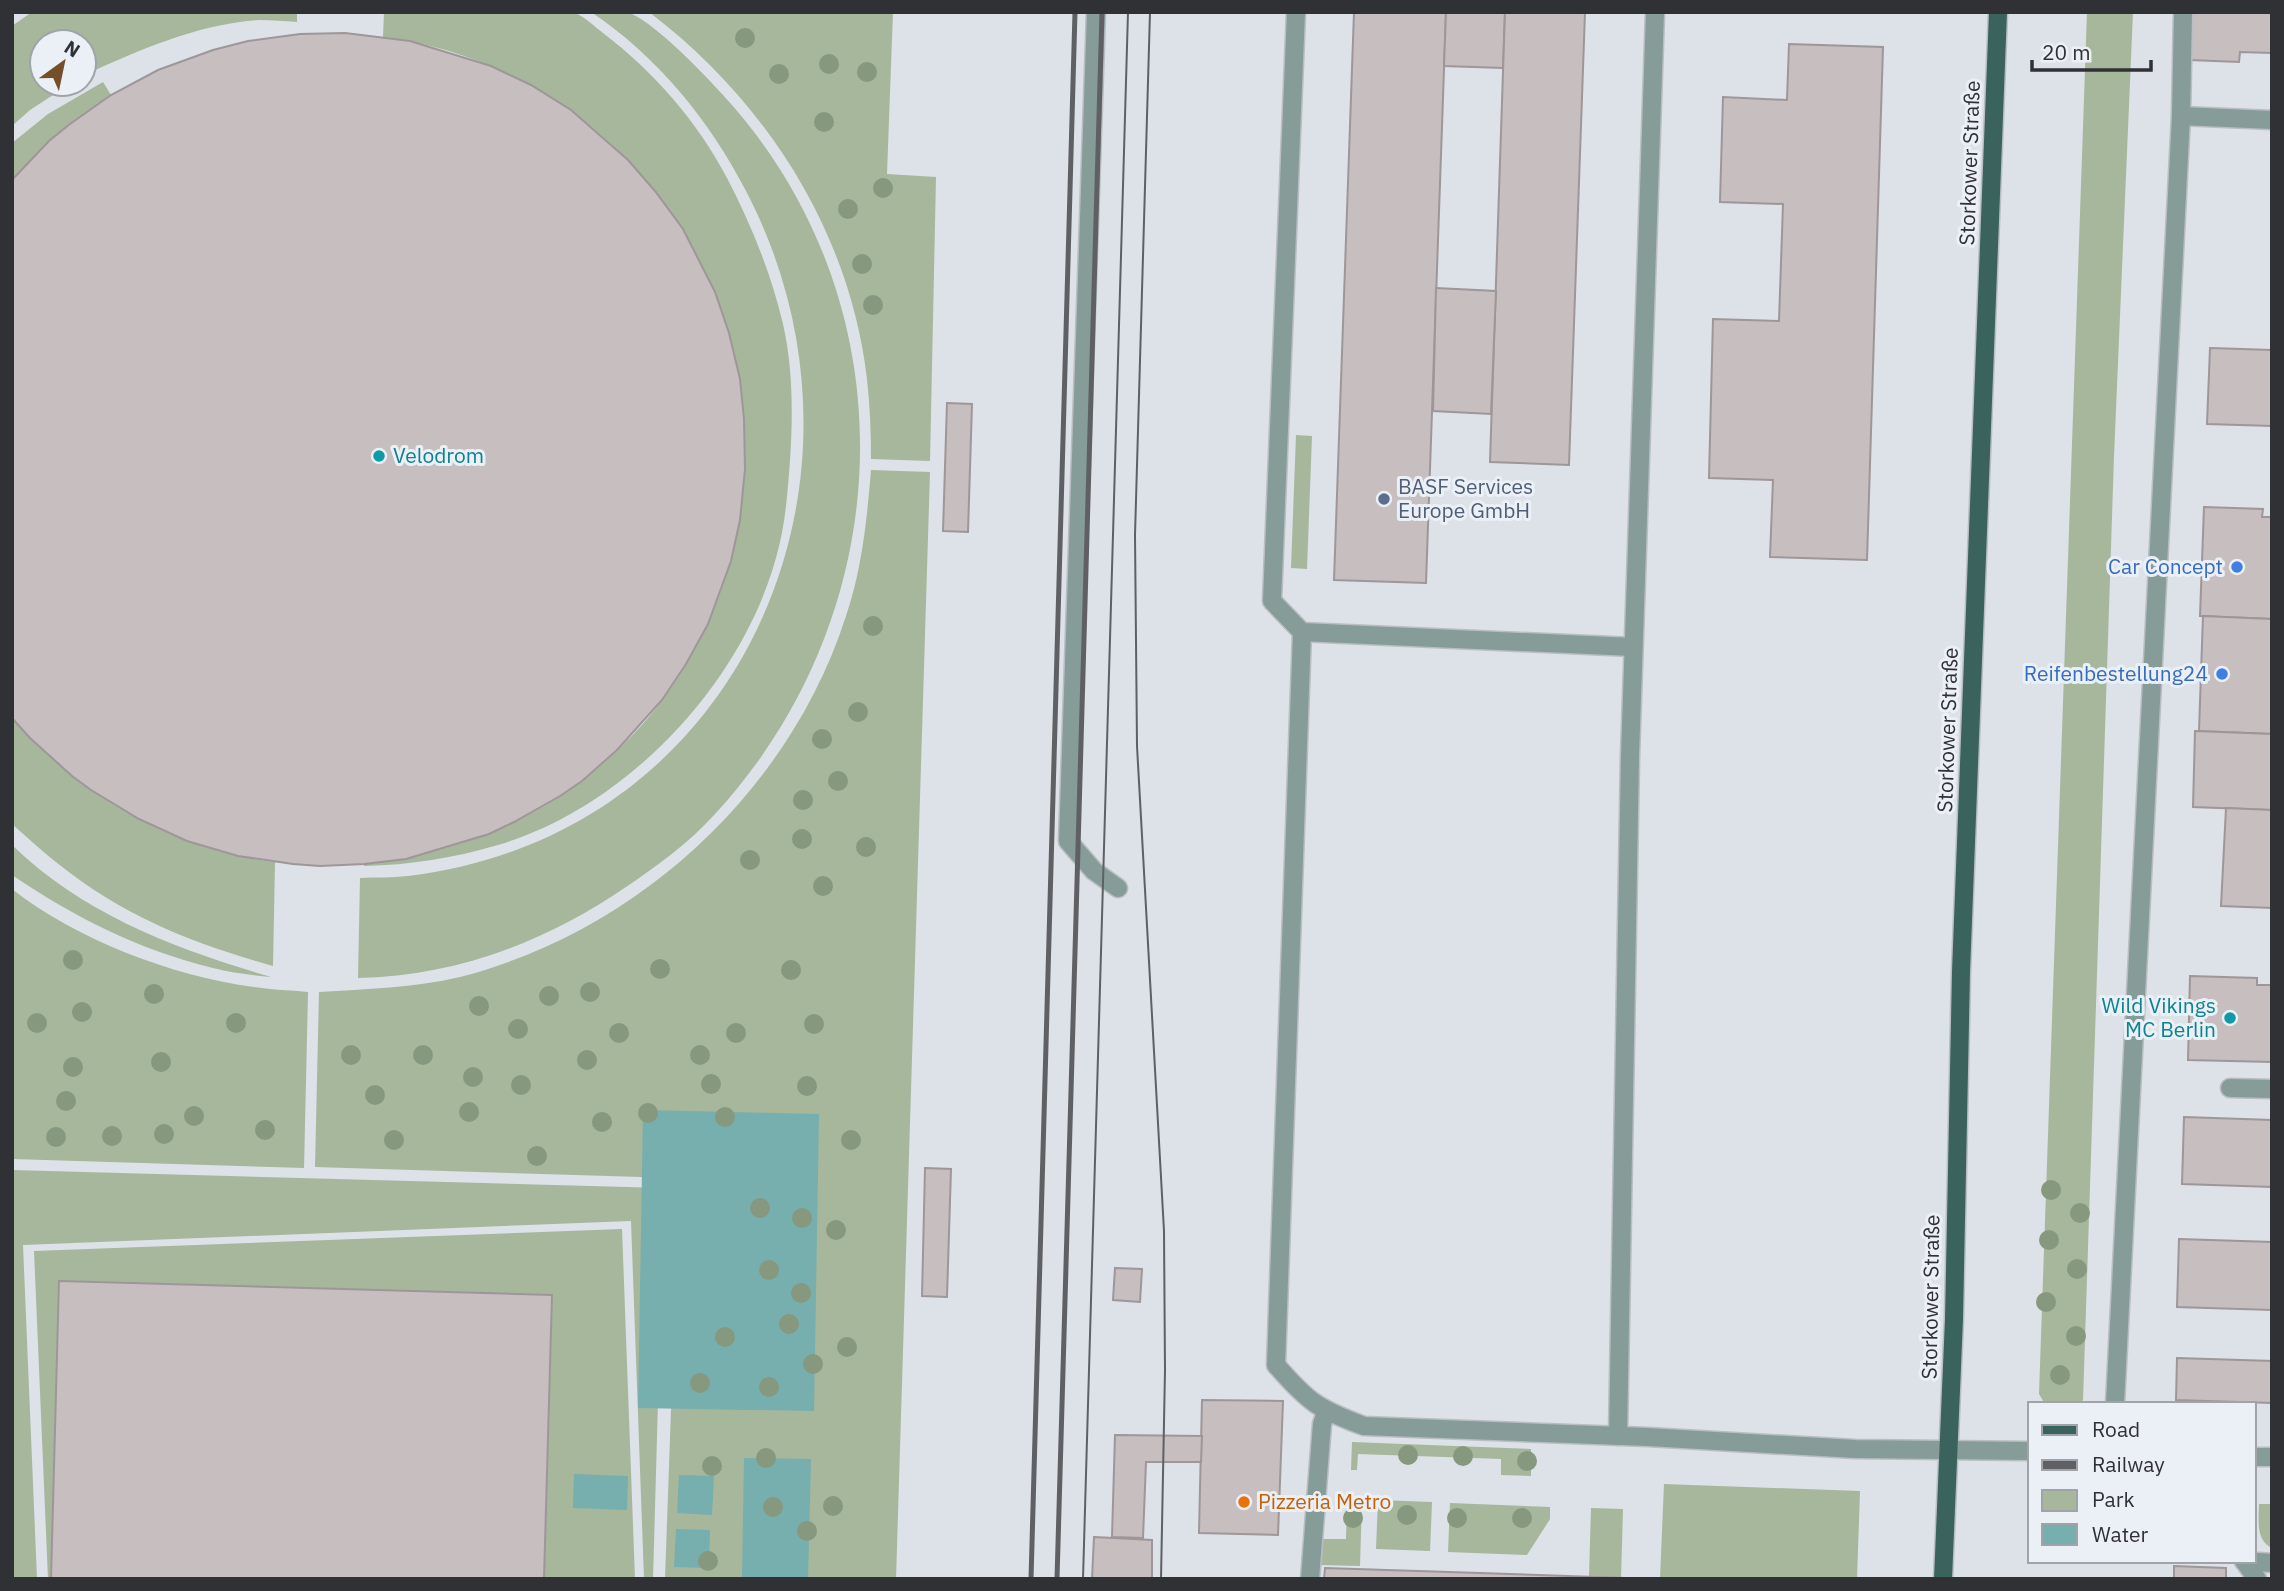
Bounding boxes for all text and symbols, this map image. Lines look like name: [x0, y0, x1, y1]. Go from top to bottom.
north arrow: [28, 28, 98, 98]
scale bar: [2032, 28, 2151, 72]
text: N: [60, 35, 85, 63]
text: 20 m: [2042, 38, 2091, 66]
street label: Storkower Straße: [1952, 80, 1986, 246]
place label: Velodrom: [393, 441, 484, 469]
marker: Velodrom: [371, 448, 387, 464]
place label: BASF Services Europe GmbH: [1398, 472, 1533, 524]
marker: BASF Services Europe GmbH: [1376, 491, 1392, 507]
place label: Car Concept: [2108, 552, 2223, 580]
marker: Car Concept: [2229, 559, 2245, 575]
street label: Storkower Straße: [1930, 647, 1964, 813]
place label: Reifenbestellung24: [2024, 659, 2208, 687]
marker: Reifenbestellung24: [2214, 666, 2230, 682]
place label: Wild Vikings MC Berlin: [2102, 991, 2216, 1043]
marker: Wild Vikings MC Berlin: [2222, 1010, 2238, 1026]
street label: Storkower Straße: [1915, 1214, 1945, 1380]
legend: [2028, 1402, 2256, 1563]
text: Road: [2092, 1415, 2140, 1443]
text: Railway: [2092, 1450, 2165, 1478]
text: Park: [2092, 1485, 2135, 1513]
place label: Pizzeria Metro: [1258, 1487, 1391, 1515]
marker: Pizzeria Metro: [1236, 1494, 1252, 1510]
text: Water: [2092, 1520, 2149, 1548]

